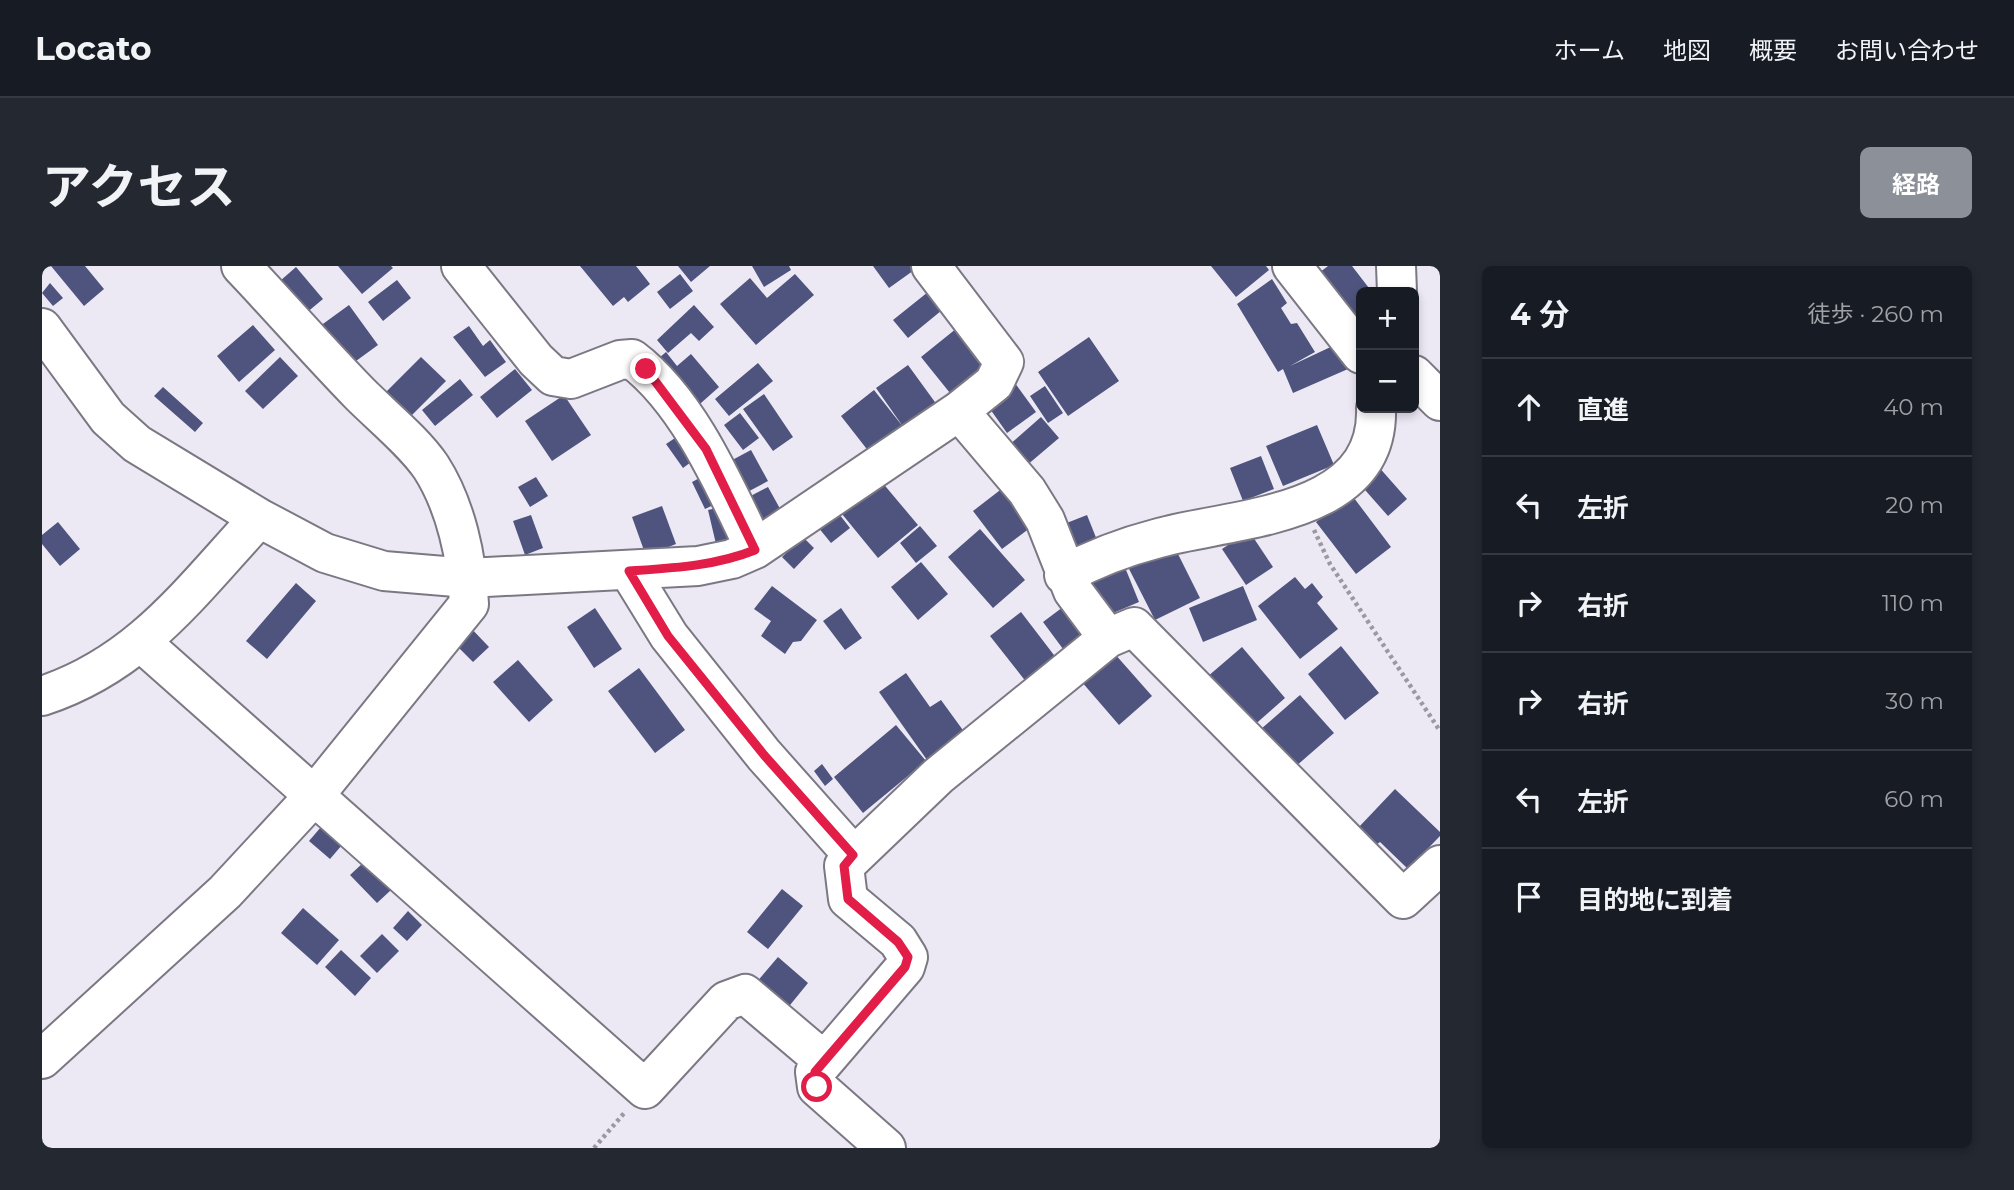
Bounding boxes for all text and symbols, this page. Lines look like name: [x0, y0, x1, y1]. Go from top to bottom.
text: Locato: [35, 28, 152, 68]
text: ホーム: [1554, 36, 1625, 65]
text: 地図: [1663, 36, 1711, 65]
text: 概要: [1749, 36, 1797, 65]
text: お問い合わせ: [1835, 36, 1979, 65]
button: 経路: [1860, 147, 1972, 218]
text: アクセス: [42, 157, 236, 216]
map controls: [1356, 287, 1419, 413]
button: +: [1356, 287, 1419, 350]
text: 4 分: [1510, 296, 1569, 333]
text: 徒歩 · 260 m: [1807, 300, 1944, 328]
button: −: [1356, 350, 1419, 413]
route end: [630, 353, 661, 384]
icon: ahead: [1510, 388, 1548, 426]
text: 40 m: [1883, 393, 1944, 421]
text: 直進: [1577, 394, 1629, 426]
icon: left: [1510, 486, 1548, 524]
text: 20 m: [1885, 491, 1944, 519]
text: 左折: [1577, 492, 1629, 524]
icon: right: [1510, 584, 1548, 622]
text: 110 m: [1882, 589, 1944, 617]
text: 右折: [1577, 590, 1629, 622]
icon: right: [1510, 682, 1548, 720]
text: 30 m: [1885, 687, 1944, 715]
text: 右折: [1577, 688, 1629, 720]
icon: left: [1510, 780, 1548, 818]
text: 60 m: [1884, 785, 1944, 813]
text: 左折: [1577, 786, 1629, 818]
icon: arrive: [1510, 878, 1548, 916]
text: 目的地に到着: [1577, 884, 1733, 916]
route start: [801, 1071, 832, 1102]

